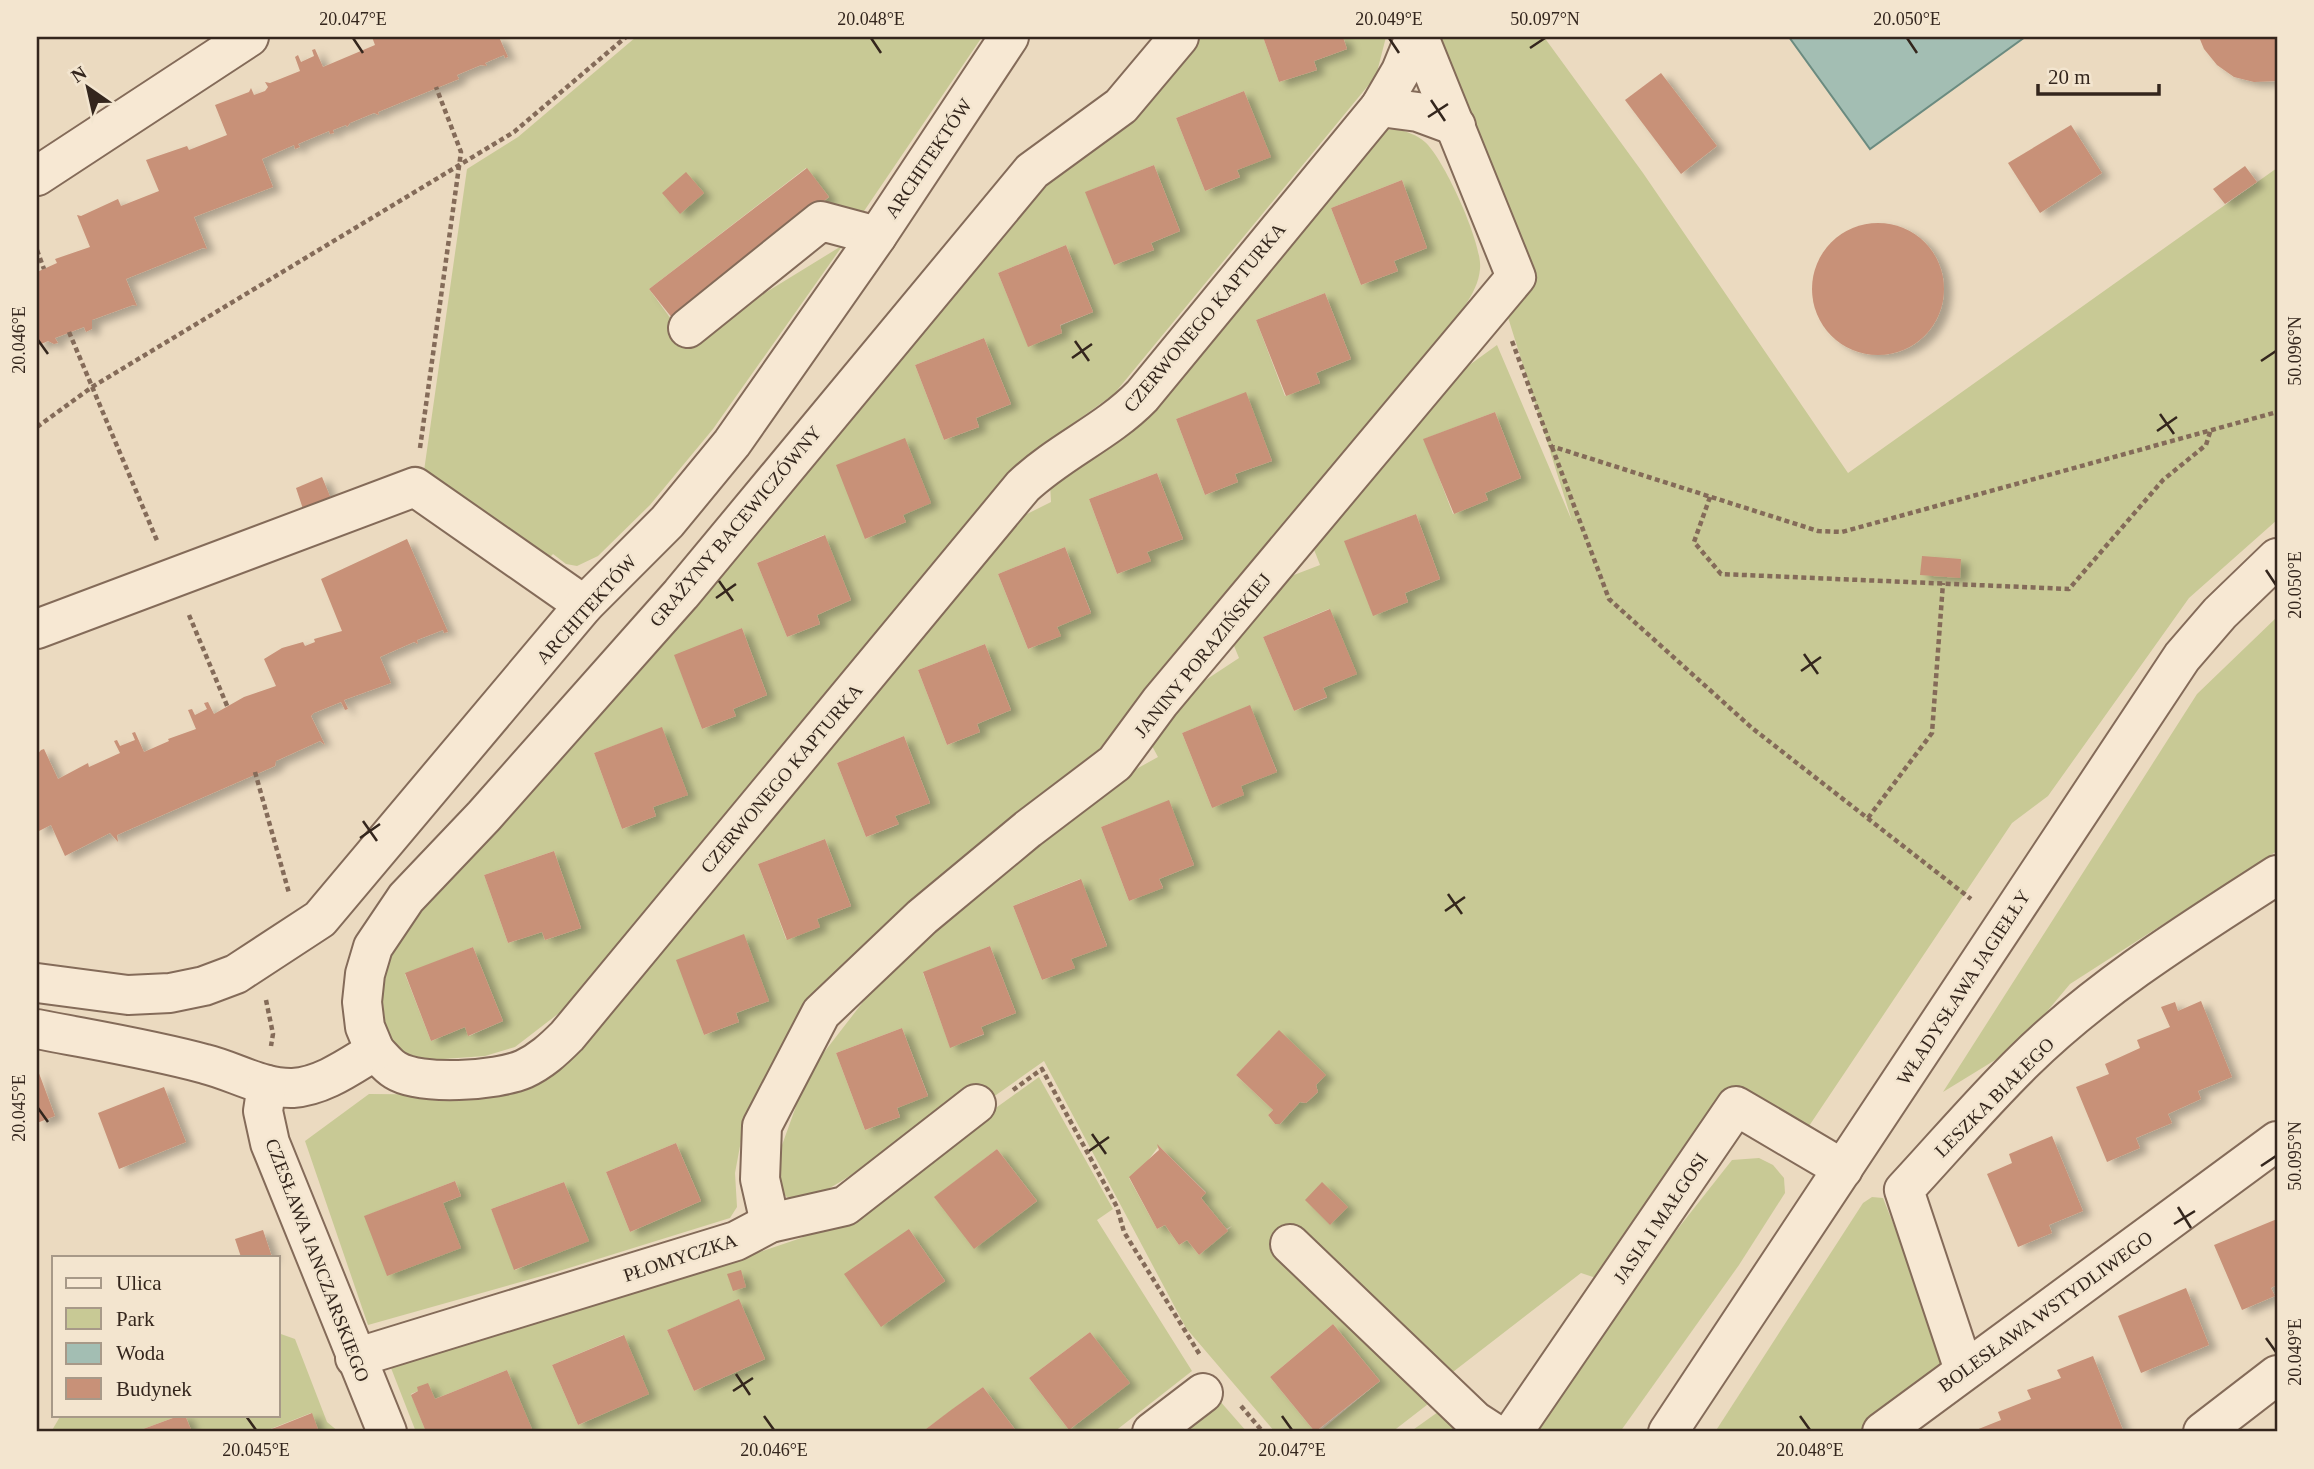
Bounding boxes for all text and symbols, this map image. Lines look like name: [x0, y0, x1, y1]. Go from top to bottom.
text: 20.047°E: [319, 9, 387, 29]
text: 20.048°E: [837, 9, 905, 29]
text: 20.049°E: [1355, 9, 1423, 29]
text: 50.097°N: [1510, 9, 1580, 29]
text: 20.050°E: [1873, 9, 1941, 29]
north arrow: [52, 52, 122, 122]
scale bar: [2038, 52, 2158, 96]
text: N: [67, 62, 91, 87]
text: 20 m: [2048, 65, 2091, 89]
street label: ARCHITEKTÓW: [881, 95, 976, 222]
street label: CZERWONEGO KAPTURKA: [1119, 218, 1290, 416]
text: 20.046°E: [9, 306, 29, 374]
text: 50.096°N: [2285, 316, 2305, 386]
street label: GRAŻYNY BACEWICZÓWNY: [645, 422, 826, 631]
street label: ARCHITEKTÓW: [532, 550, 641, 668]
text: 20.050°E: [2285, 551, 2305, 619]
street label: JANINY PORAZIŃSKIEJ: [1130, 569, 1275, 741]
street label: CZERWONEGO KAPTURKA: [696, 679, 867, 877]
street label: WŁADYSŁAWA JAGIEŁŁY: [1893, 886, 2034, 1089]
street label: LESZKA BIAŁEGO: [1930, 1033, 2058, 1161]
text: 20.045°E: [9, 1074, 29, 1142]
text: 50.095°N: [2285, 1121, 2305, 1191]
street label: CZESŁAWA JANCZARSKIEGO: [261, 1136, 374, 1385]
street label: JASIA I MAŁGOSI: [1609, 1149, 1712, 1288]
street label: BOLESŁAWA WSTYDLIWEGO: [1934, 1227, 2156, 1396]
street label: PŁOMYCZKA: [621, 1229, 740, 1286]
legend: [52, 1256, 280, 1416]
text: Ulica: [116, 1271, 162, 1295]
text: Park: [116, 1307, 155, 1331]
text: 20.049°E: [2285, 1318, 2305, 1386]
text: Woda: [116, 1341, 165, 1365]
text: Budynek: [116, 1377, 192, 1401]
text: 20.045°E: [222, 1440, 290, 1460]
text: 20.046°E: [740, 1440, 808, 1460]
text: 20.047°E: [1258, 1440, 1326, 1460]
text: 20.048°E: [1776, 1440, 1844, 1460]

